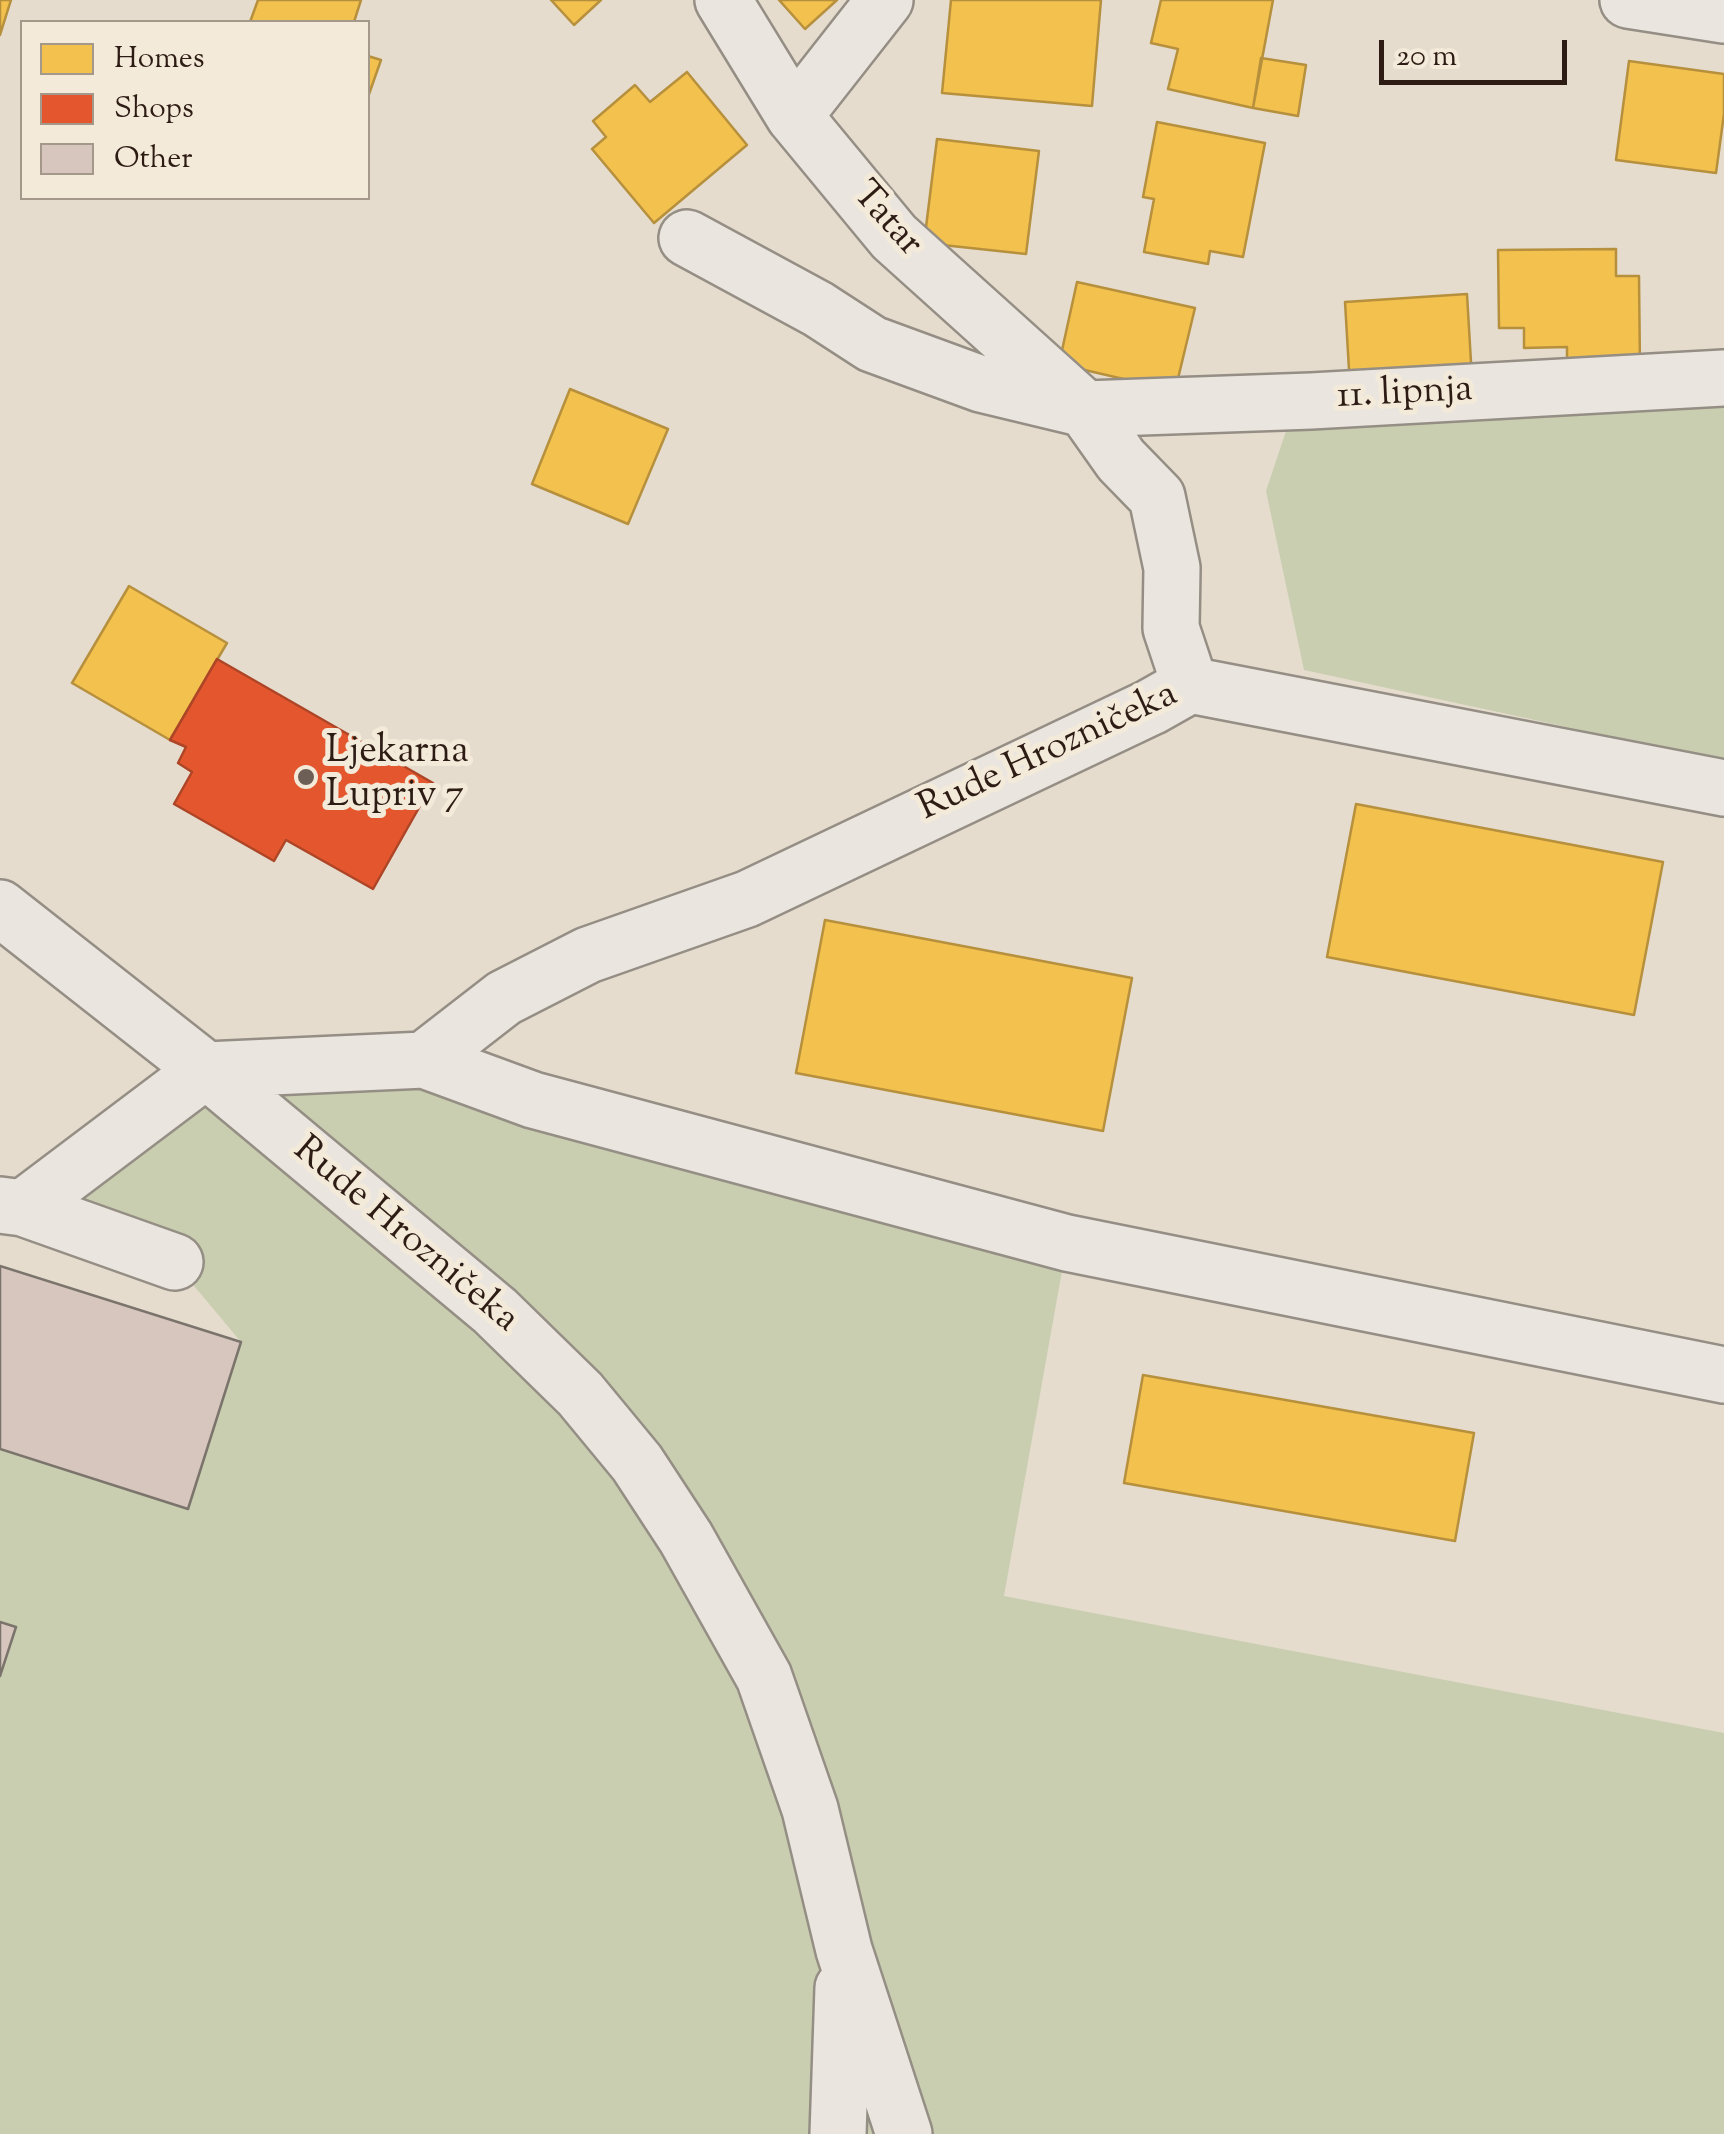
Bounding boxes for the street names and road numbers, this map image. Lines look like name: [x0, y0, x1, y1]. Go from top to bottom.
street label: Tatar: [840, 174, 930, 268]
street label: 11. lipnja: [1336, 370, 1474, 422]
street label: Rude Hrozničeka: [912, 674, 1186, 834]
street label: Rude Hrozničeka: [282, 1129, 526, 1345]

